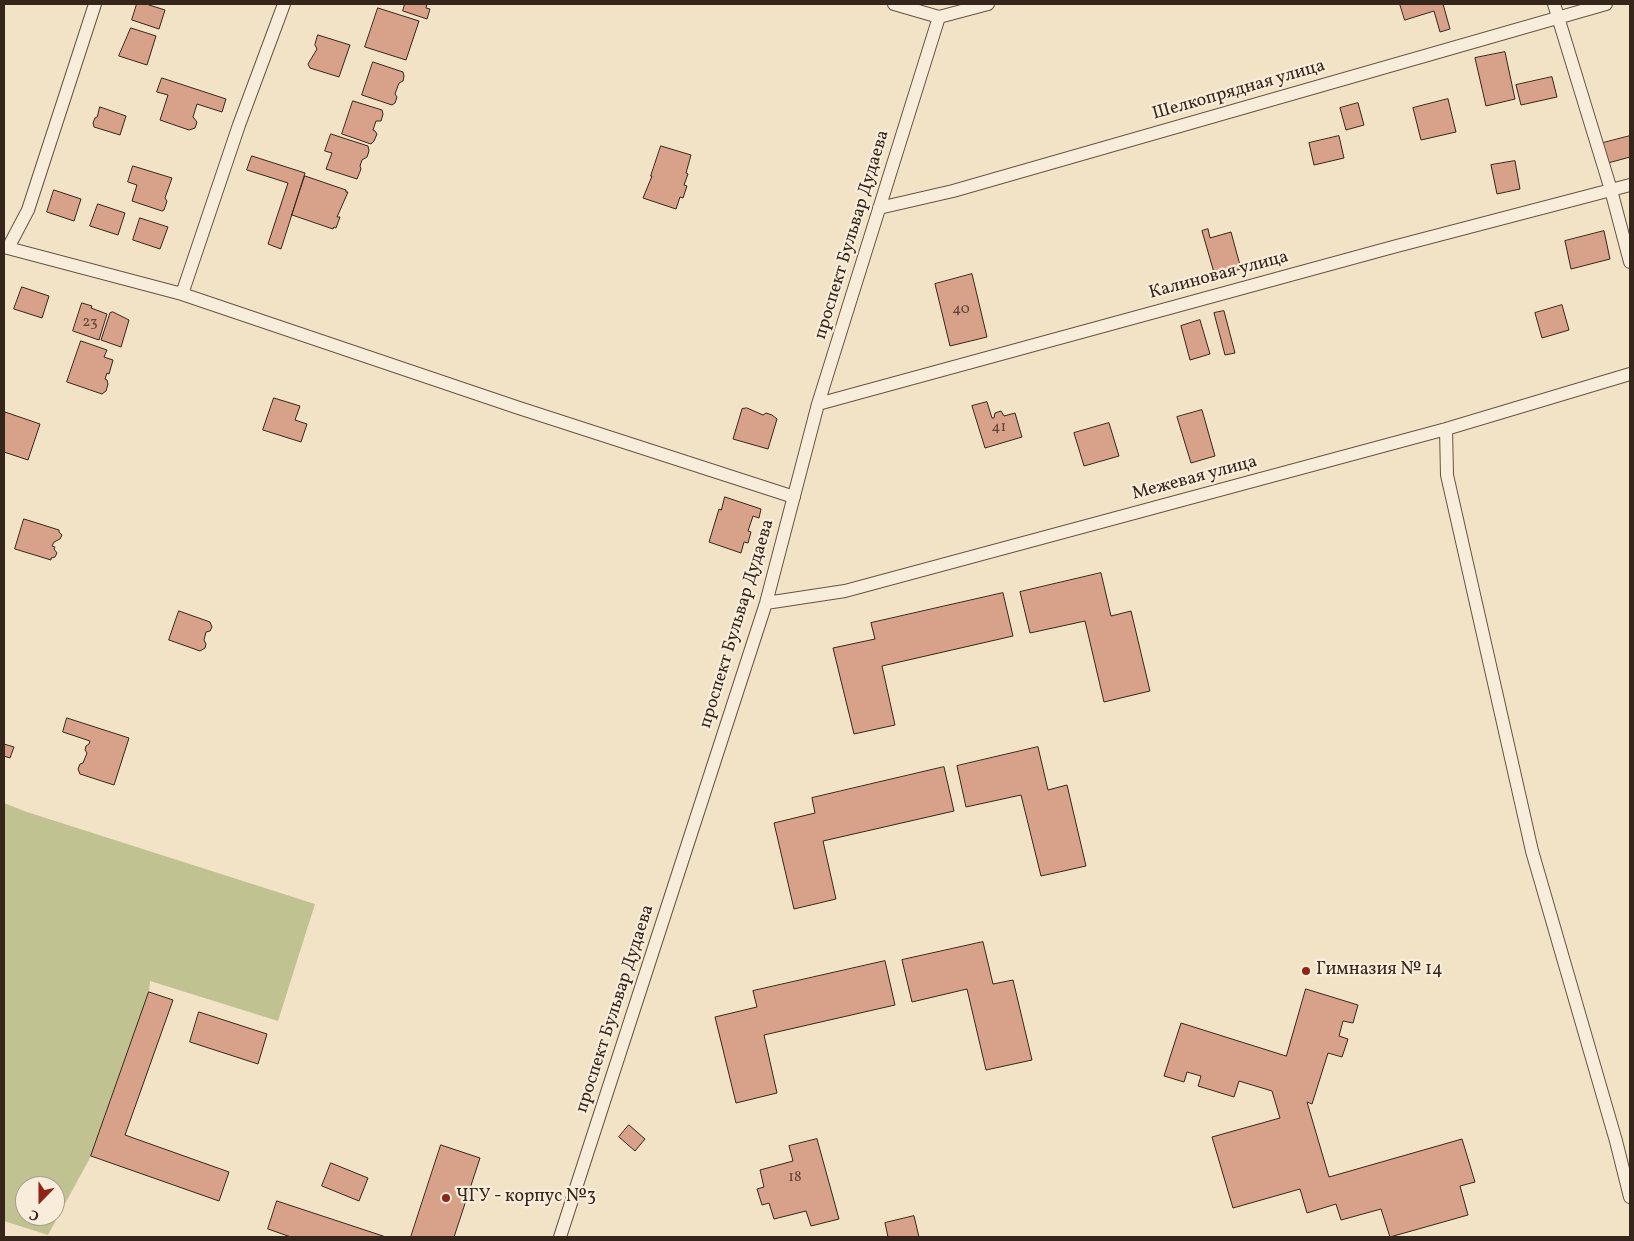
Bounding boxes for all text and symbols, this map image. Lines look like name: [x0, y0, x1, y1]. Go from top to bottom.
street label: Шелкопрядная улица: [1150, 56, 1328, 126]
street label: проспект Бульвар Дудаева: [811, 128, 895, 342]
street label: Калиновая улица: [1147, 247, 1291, 305]
house number: 40: [952, 301, 970, 319]
house number: 23: [82, 314, 98, 332]
house number: 41: [992, 419, 1006, 437]
street label: Межевая улица: [1130, 452, 1260, 506]
street label: проспект Бульвар Дудаева: [696, 517, 780, 731]
street label: проспект Бульвар Дудаева: [572, 902, 660, 1116]
place label: Гимназия № 14: [1316, 960, 1443, 982]
marker: Гимназия № 14: [1300, 965, 1312, 977]
house number: 18: [788, 1169, 802, 1187]
north arrow: [15, 1176, 65, 1226]
place label: ЧГУ - корпус №3: [456, 1187, 596, 1209]
marker: ЧГУ - корпус №3: [440, 1192, 452, 1204]
text: С: [27, 1204, 42, 1225]

